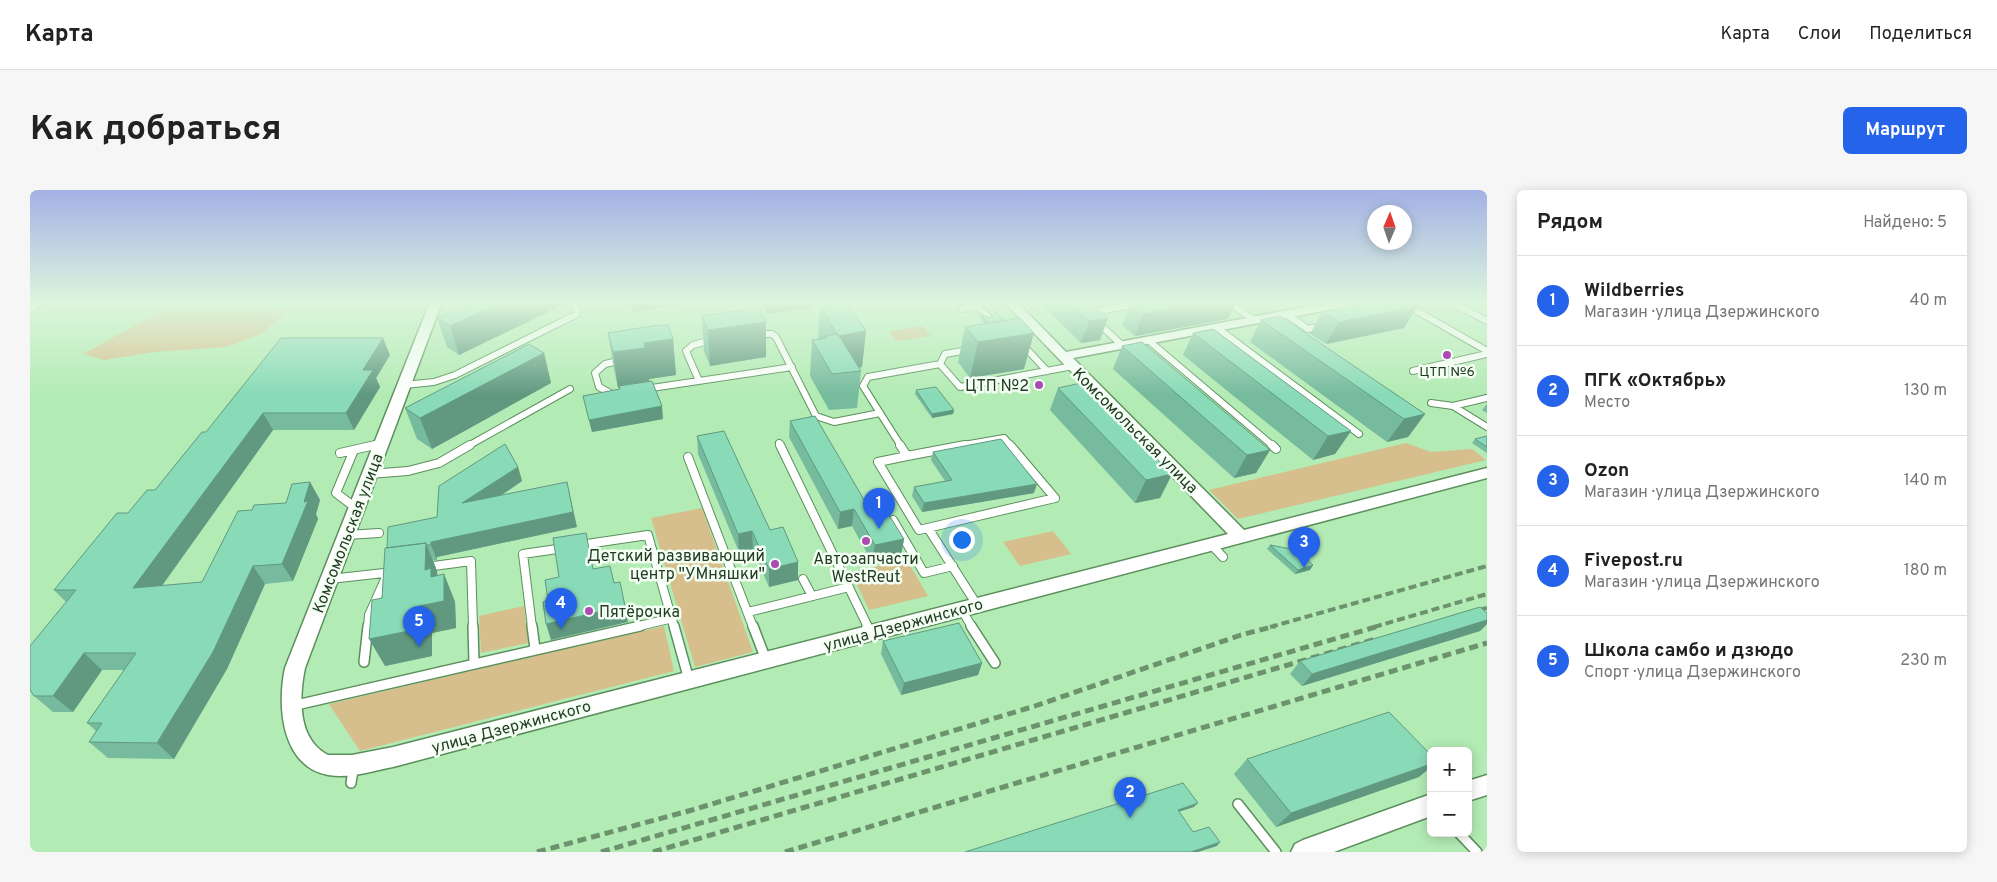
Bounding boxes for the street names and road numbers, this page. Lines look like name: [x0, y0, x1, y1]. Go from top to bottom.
street label: Комсомольская улица: [1068, 364, 1202, 498]
street label: Комсомольская улица: [309, 451, 389, 617]
street label: улица Дзержинского: [822, 595, 986, 657]
street label: улица Дзержинского: [430, 697, 594, 759]

